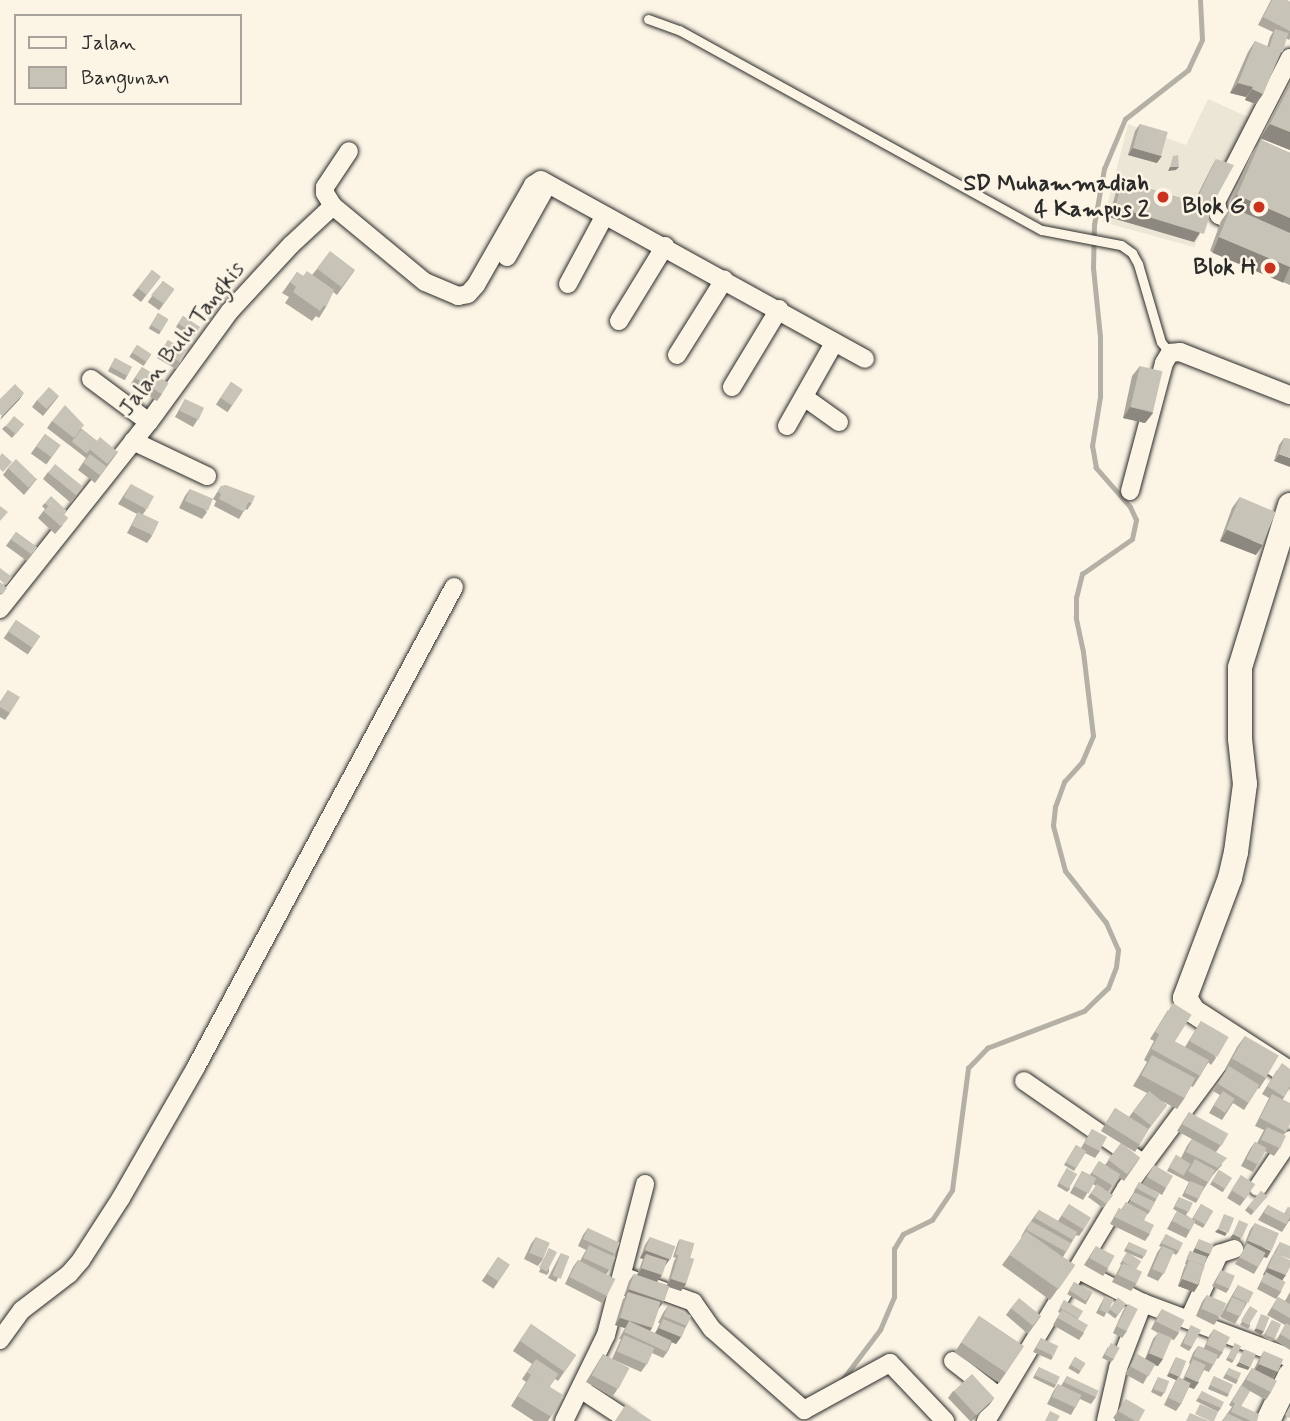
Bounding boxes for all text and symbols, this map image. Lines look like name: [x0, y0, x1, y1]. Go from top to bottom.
legend: [14, 14, 242, 105]
text: Jalan: [81, 29, 136, 57]
text: Bangunan: [81, 64, 170, 92]
place label: SD Muhammadiah 4 Kampus 2: [965, 170, 1149, 224]
marker: SD Muhammadiah 4 Kampus 2: [1155, 189, 1171, 205]
place label: Blok G: [1182, 193, 1245, 221]
marker: Blok G: [1251, 199, 1267, 215]
place label: Blok H: [1193, 254, 1256, 282]
street label: Jalan Bulu Tangkis: [114, 258, 250, 420]
marker: Blok H: [1262, 260, 1278, 276]

